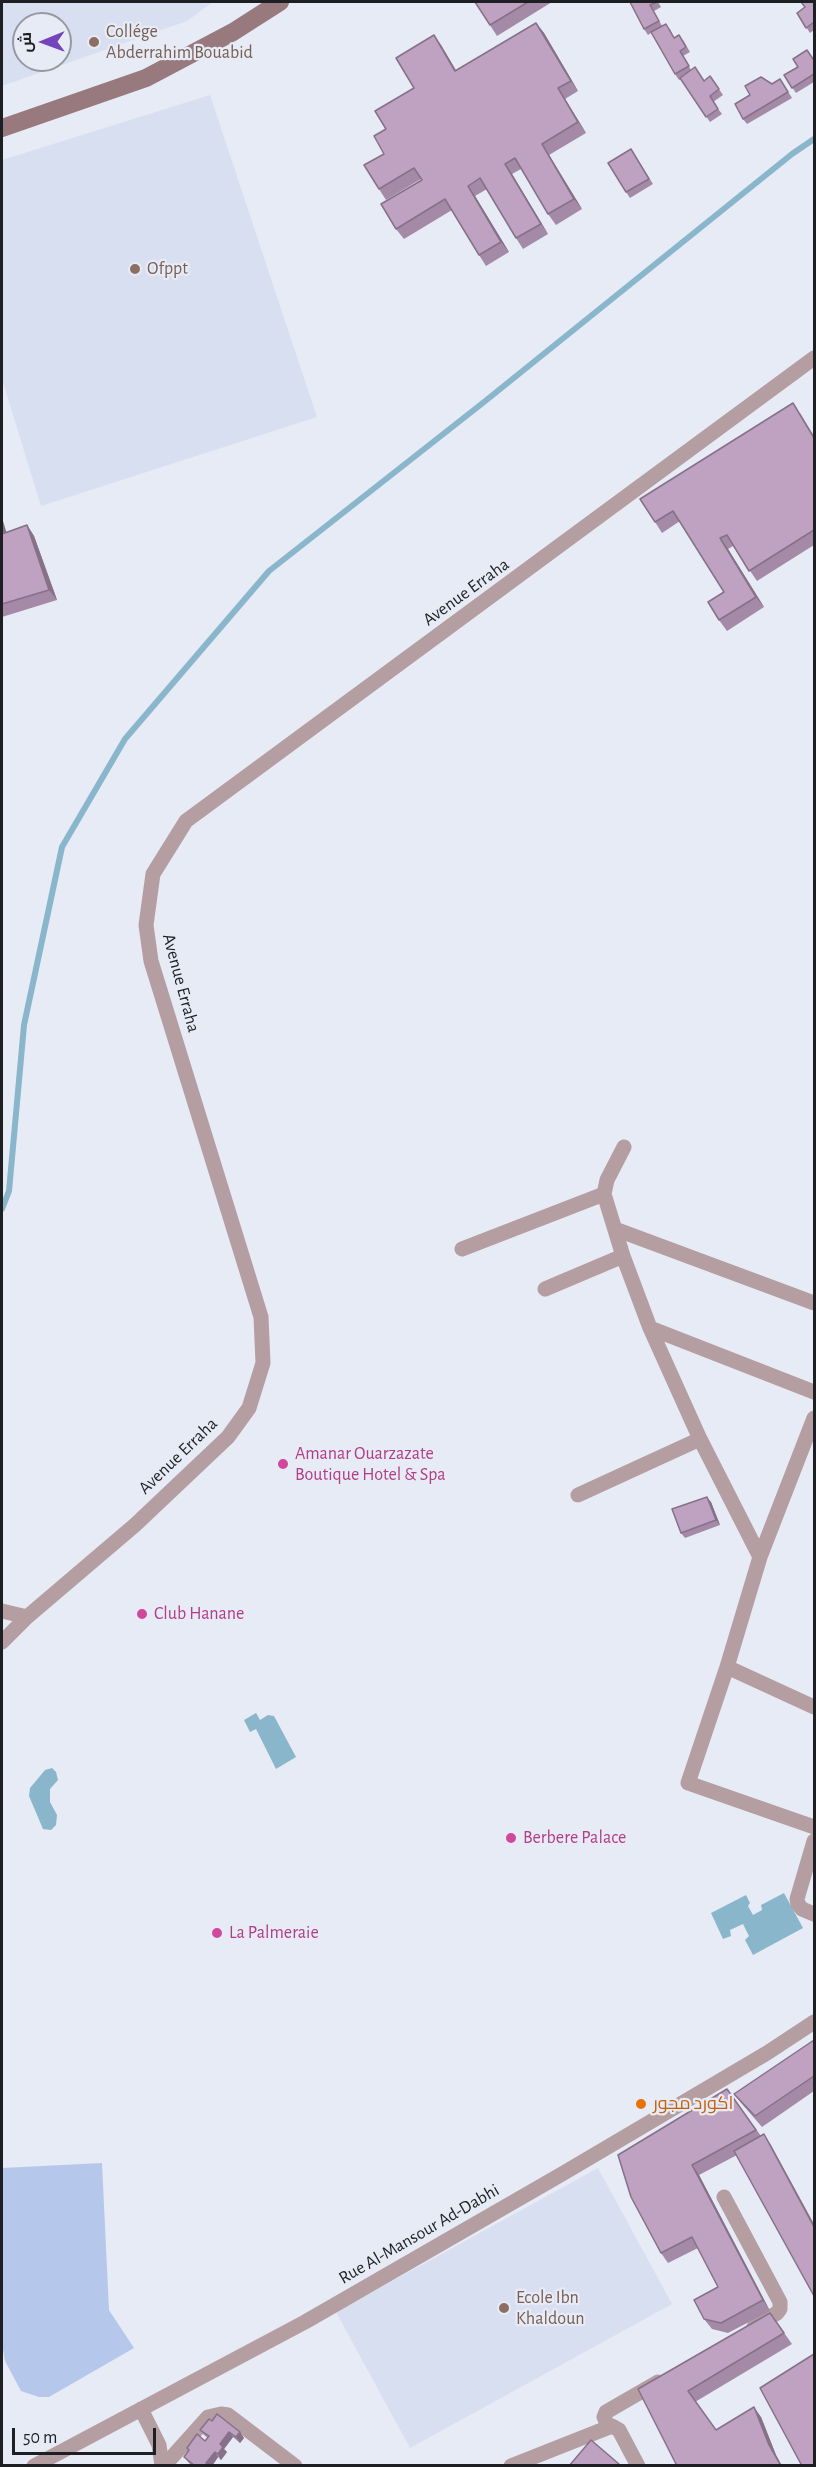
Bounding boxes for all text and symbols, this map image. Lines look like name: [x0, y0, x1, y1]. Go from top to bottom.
north arrow: [12, 12, 72, 72]
place label: Collége Abderrahim Bouabid: [106, 21, 253, 63]
text: ش: [18, 32, 34, 53]
marker: Collége Abderrahim Bouabid: [87, 35, 101, 49]
place label: Ofppt: [147, 258, 188, 280]
marker: Ofppt: [128, 262, 142, 276]
street label: Avenue Erraha: [419, 553, 513, 631]
street label: Avenue Erraha: [157, 931, 205, 1035]
street label: Avenue Erraha: [134, 1413, 222, 1499]
place label: Amanar Ouarzazate Boutique Hotel & Spa: [295, 1443, 446, 1486]
marker: Amanar Ouarzazate Boutique Hotel & Spa: [276, 1457, 290, 1471]
place label: Club Hanane: [154, 1603, 244, 1625]
marker: Club Hanane: [135, 1607, 149, 1621]
place label: Berbere Palace: [523, 1827, 626, 1849]
marker: Berbere Palace: [504, 1831, 518, 1845]
place label: La Palmeraie: [229, 1922, 319, 1944]
marker: La Palmeraie: [210, 1926, 224, 1940]
place label: اكورد مجور: [653, 2093, 733, 2115]
marker: اكورد مجور: [634, 2097, 648, 2111]
street label: Rue Al-Mansour Ad-Dabhi: [335, 2179, 503, 2289]
place label: Ecole Ibn Khaldoun: [516, 2287, 584, 2330]
marker: Ecole Ibn Khaldoun: [497, 2301, 511, 2315]
scale bar: [15, 2416, 159, 2454]
text: 50 m: [23, 2429, 57, 2447]

